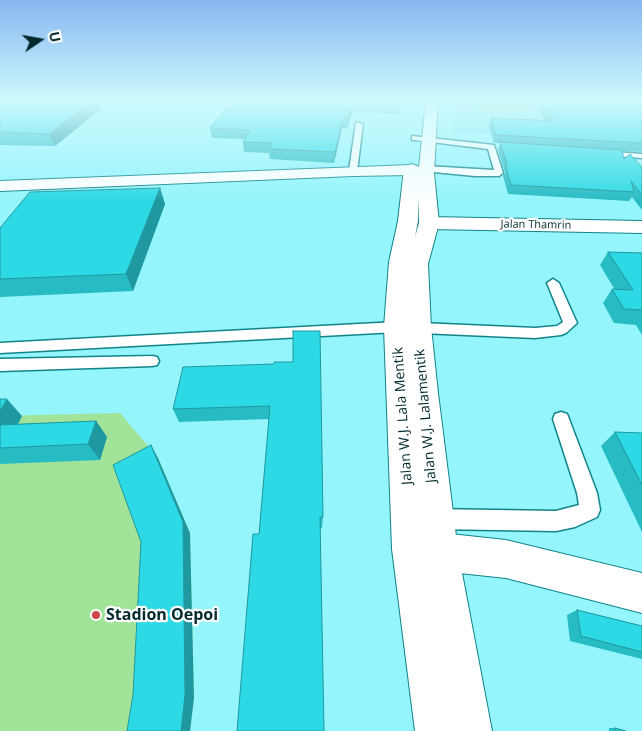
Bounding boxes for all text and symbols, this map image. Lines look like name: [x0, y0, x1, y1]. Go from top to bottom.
north arrow: [15, 15, 65, 65]
text: U: [45, 30, 66, 44]
street label: Jalan Thamrin: [501, 218, 571, 232]
street label: Jalan W.J. Lala Mentik: [390, 347, 416, 485]
street label: Jalan W.J. Lalamentik: [412, 348, 440, 484]
place label: Stadion Oepoi: [106, 605, 218, 625]
marker: Stadion Oepoi: [90, 609, 102, 621]

